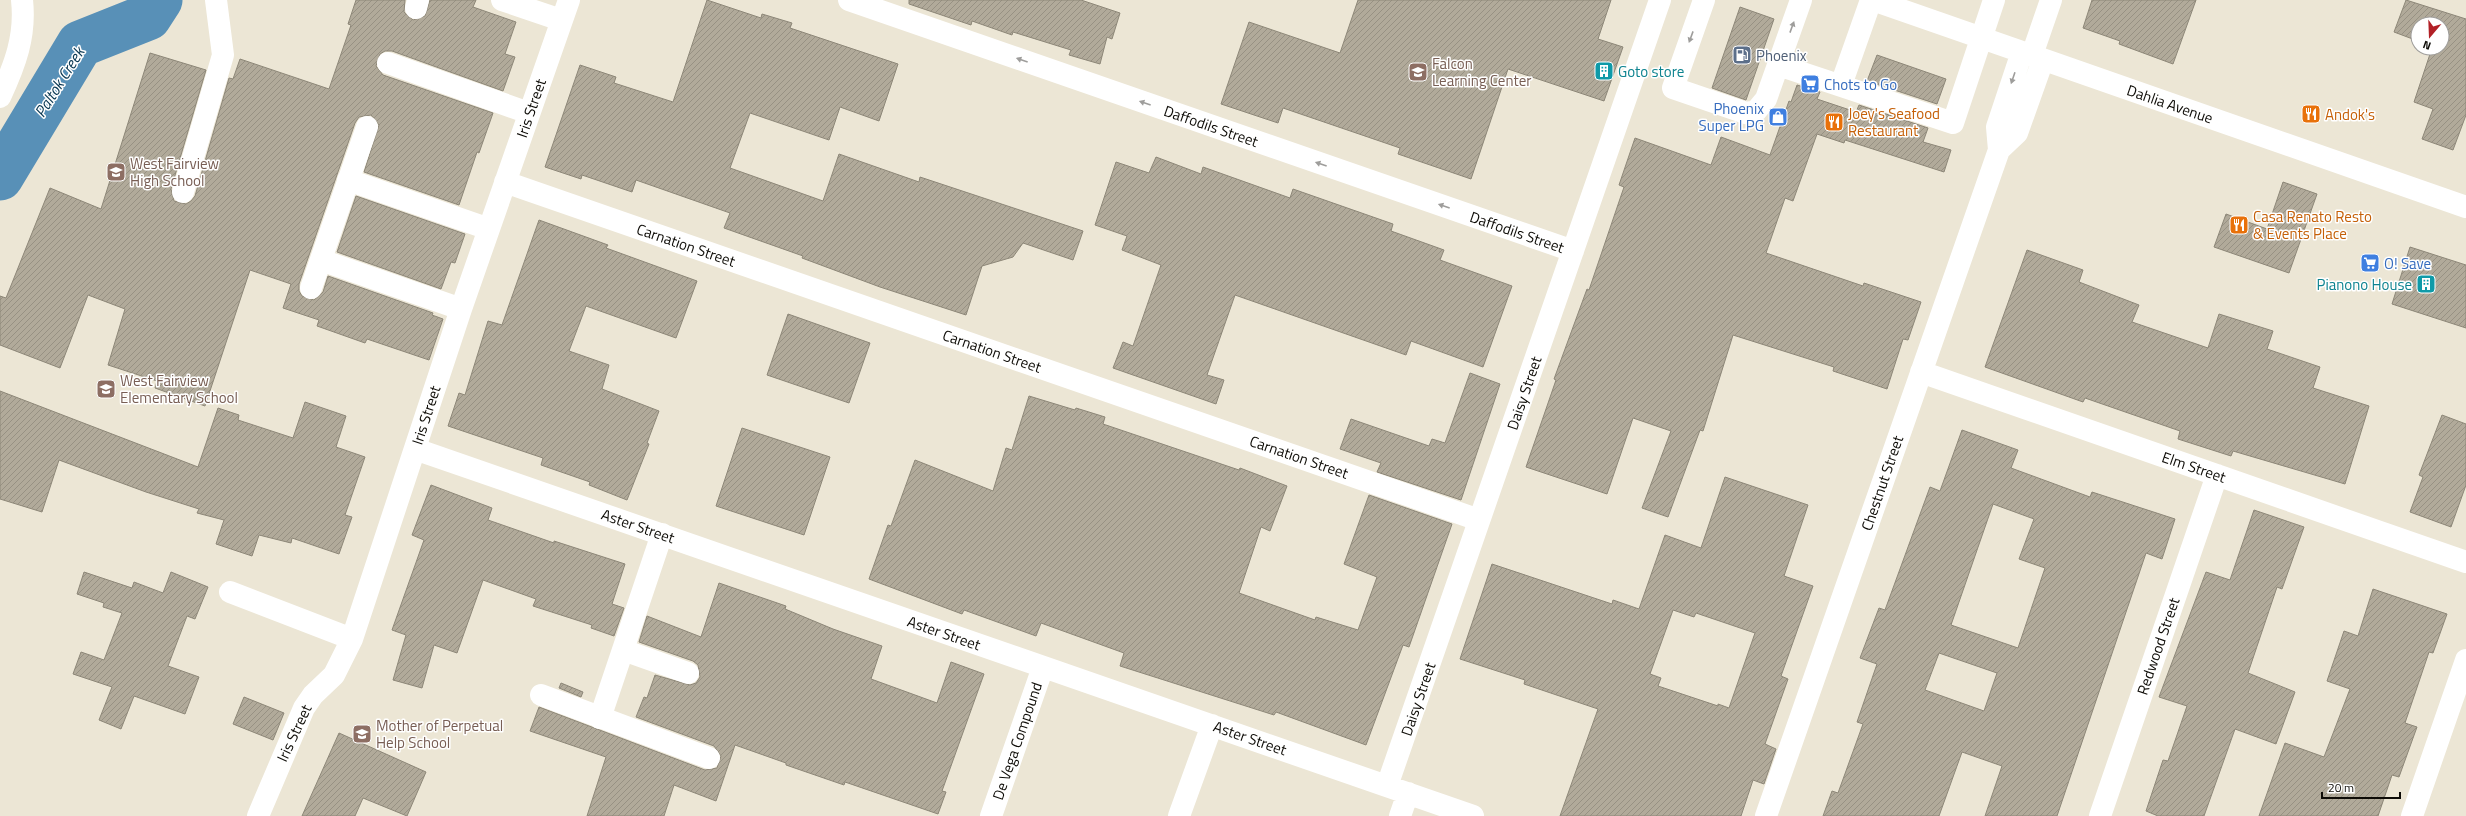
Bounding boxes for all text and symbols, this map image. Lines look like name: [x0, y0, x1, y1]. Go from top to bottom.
north arrow: [2410, 16, 2450, 56]
one-way arrow: [1789, 21, 1795, 33]
one-way arrow: [1688, 31, 1694, 43]
text: N: [2421, 37, 2433, 54]
water label: Paltok Creek: [28, 41, 91, 122]
fuel station icon: Phoenix: [1731, 44, 1753, 66]
place label: Phoenix: [1756, 44, 1807, 67]
place label: Falcon Learning Center: [1432, 52, 1531, 92]
one-way arrow: [1016, 57, 1028, 63]
building icon: Goto store: [1593, 60, 1615, 82]
place label: Goto store: [1618, 60, 1684, 83]
school or university icon: Falcon Learning Center: [1407, 61, 1429, 83]
one-way arrow: [2010, 72, 2016, 84]
supermarket icon: Chots to Go: [1799, 73, 1821, 95]
place label: Chots to Go: [1824, 73, 1897, 96]
street label: Iris Street: [510, 75, 552, 141]
street label: Dahlia Avenue: [2124, 79, 2216, 129]
place label: Phoenix Super LPG: [1699, 97, 1764, 137]
one-way arrow: [1139, 99, 1151, 105]
street label: Daffodils Street: [1161, 99, 1262, 153]
place label: Joey's Seafood Restaurant: [1848, 102, 1940, 142]
restaurant icon: Andok's: [2300, 103, 2322, 125]
place label: Andok's: [2325, 103, 2375, 126]
shop icon: Phoenix Super LPG: [1767, 106, 1789, 128]
restaurant icon: Joey's Seafood Restaurant: [1823, 111, 1845, 133]
place label: West Fairview High School: [130, 152, 219, 192]
one-way arrow: [1314, 160, 1326, 166]
school or university icon: West Fairview High School: [105, 161, 127, 183]
one-way arrow: [1437, 203, 1449, 209]
street label: Daffodils Street: [1467, 205, 1568, 259]
place label: Casa Renato Resto & Events Place: [2253, 205, 2372, 245]
restaurant icon: Casa Renato Resto & Events Place: [2228, 214, 2250, 236]
street label: Carnation Street: [634, 217, 739, 273]
supermarket icon: O! Save: [2359, 252, 2381, 274]
place label: O! Save: [2384, 252, 2431, 275]
place label: Pianono House: [2317, 273, 2412, 296]
building icon: Pianono House: [2415, 273, 2437, 295]
street label: Carnation Street: [940, 323, 1045, 379]
street label: Daisy Street: [1501, 352, 1548, 433]
place label: West Fairview Elementary School: [120, 369, 238, 409]
school or university icon: West Fairview Elementary School: [95, 378, 117, 400]
street label: Iris Street: [406, 382, 447, 448]
street label: Carnation Street: [1247, 429, 1352, 485]
street label: Chestnut Street: [1855, 432, 1909, 534]
street label: Elm Street: [2159, 445, 2230, 489]
street label: Aster Street: [598, 503, 678, 549]
street label: Redwood Street: [2131, 593, 2186, 698]
street label: Aster Street: [904, 610, 984, 656]
street label: Daisy Street: [1395, 658, 1442, 739]
street label: De Vega Compound: [986, 679, 1048, 803]
street label: Iris Street: [271, 700, 318, 766]
place label: Mother of Perpetual Help School: [376, 714, 503, 754]
street label: Aster Street: [1210, 715, 1290, 761]
school or university icon: Mother of Perpetual Help School: [351, 723, 373, 745]
scale bar: [2322, 774, 2400, 800]
text: 20 m: [2328, 778, 2354, 797]

